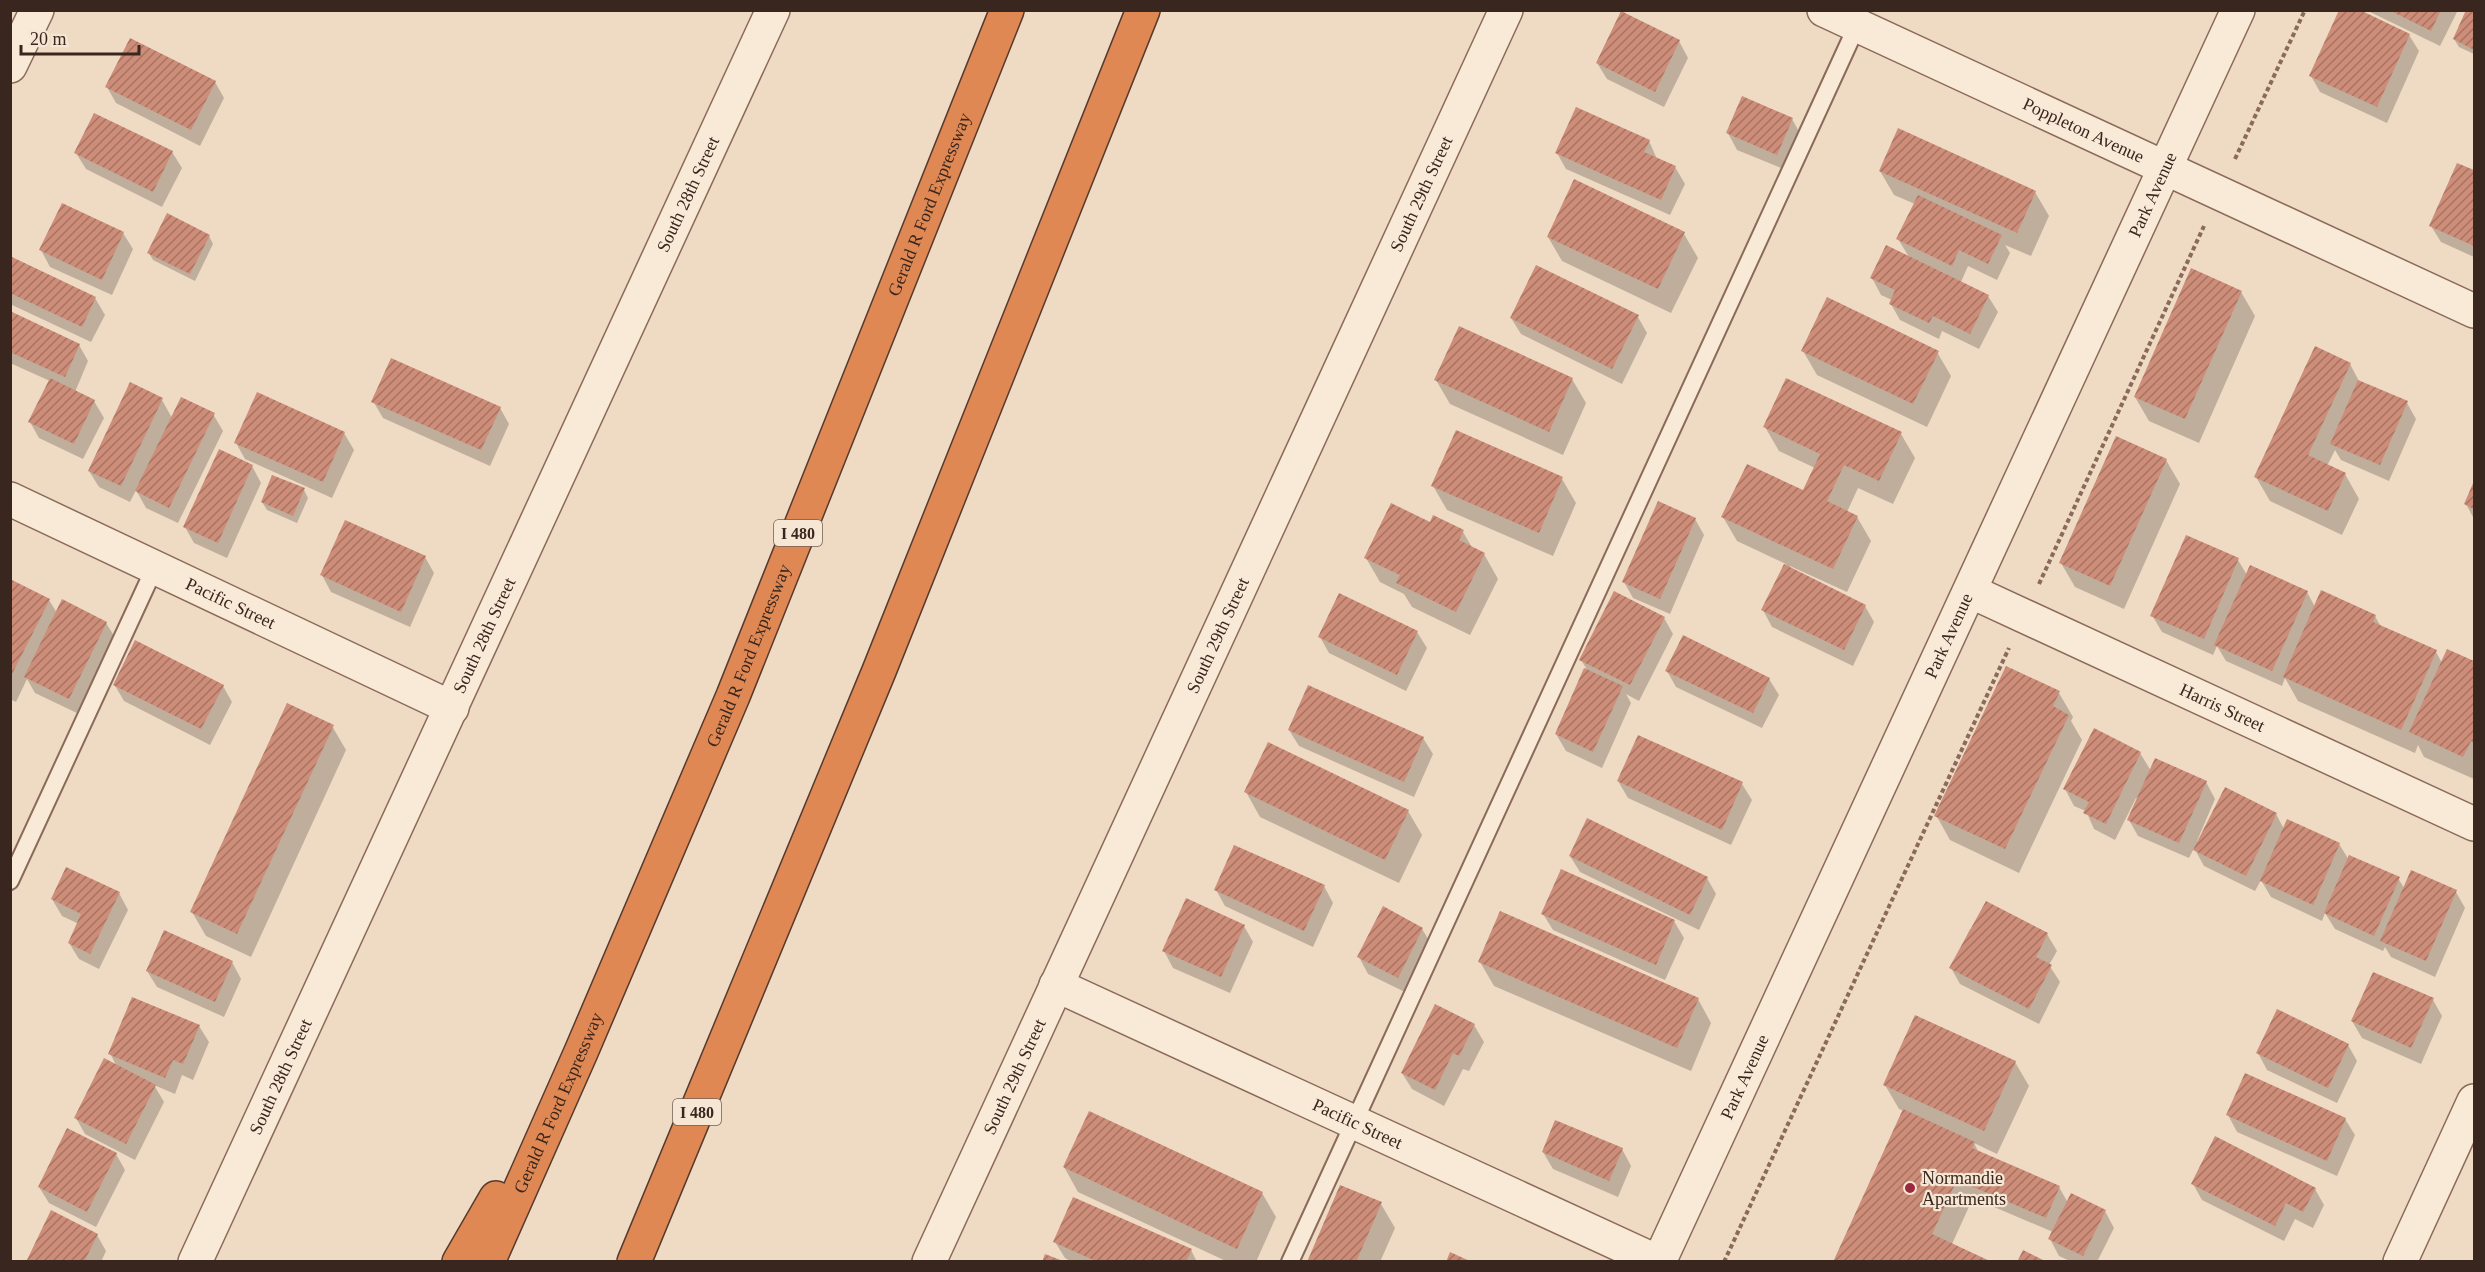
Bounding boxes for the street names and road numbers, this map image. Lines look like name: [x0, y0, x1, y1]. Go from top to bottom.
street label: Poppleton Avenue: [2020, 94, 2147, 167]
street label: Gerald R Ford Expressway: [884, 110, 975, 299]
street label: South 28th Street: [653, 133, 723, 255]
street label: South 29th Street: [1386, 133, 1456, 255]
street label: Park Avenue: [2124, 149, 2181, 240]
road number: I 480: [774, 520, 822, 546]
street label: Gerald R Ford Expressway: [702, 561, 795, 750]
street label: Pacific Street: [183, 574, 279, 633]
street label: South 29th Street: [1183, 574, 1253, 696]
street label: South 28th Street: [449, 575, 520, 697]
street label: Park Avenue: [1920, 590, 1977, 681]
street label: Harris Street: [2177, 679, 2268, 736]
street label: Gerald R Ford Expressway: [510, 1009, 607, 1196]
street label: South 28th Street: [245, 1016, 316, 1138]
street label: South 29th Street: [979, 1016, 1050, 1138]
street label: Park Avenue: [1716, 1031, 1773, 1122]
street label: Pacific Street: [1310, 1095, 1406, 1153]
road number: I 480: [673, 1099, 721, 1125]

